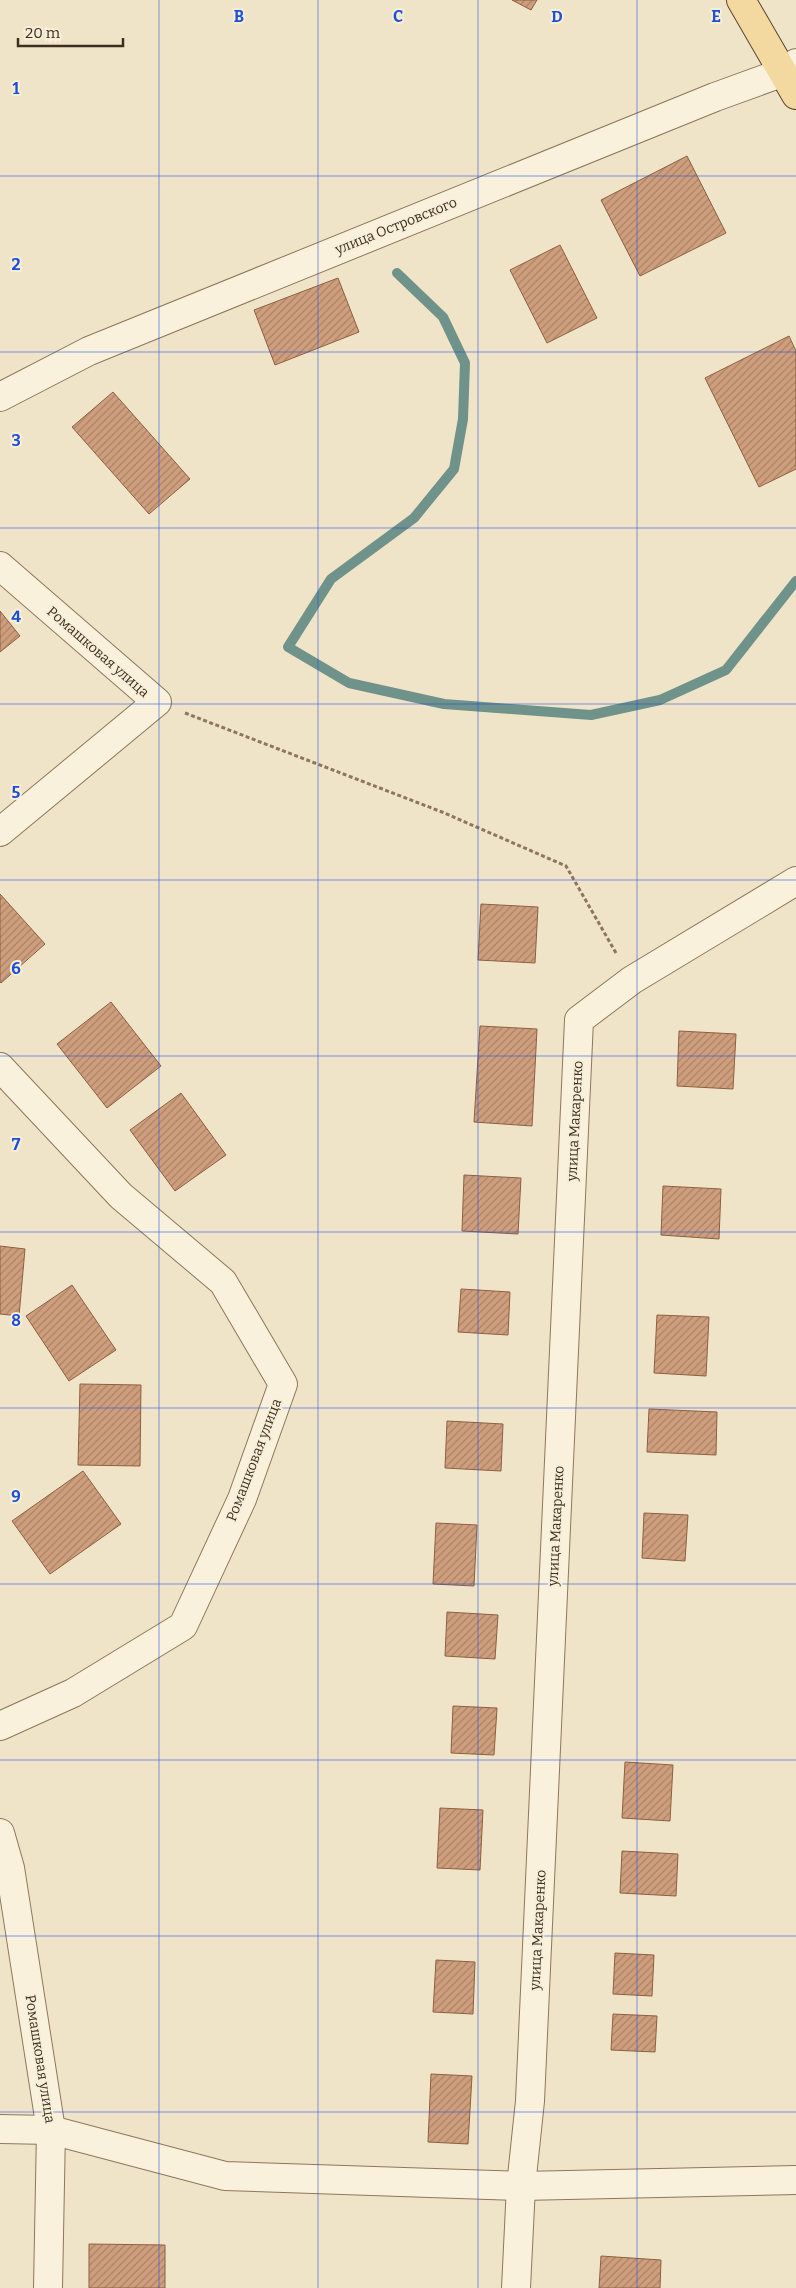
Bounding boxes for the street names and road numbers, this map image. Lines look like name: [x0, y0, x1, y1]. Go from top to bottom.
street label: улица Островского: [332, 194, 459, 259]
street label: Ромашковая улица: [43, 603, 153, 701]
street label: улица Макаренко: [563, 1060, 587, 1183]
street label: Ромашковая улица: [223, 1396, 285, 1524]
street label: улица Макаренко: [544, 1465, 568, 1588]
street label: улица Макаренко: [526, 1869, 550, 1992]
street label: Ромашковая улица: [21, 1994, 59, 2125]

